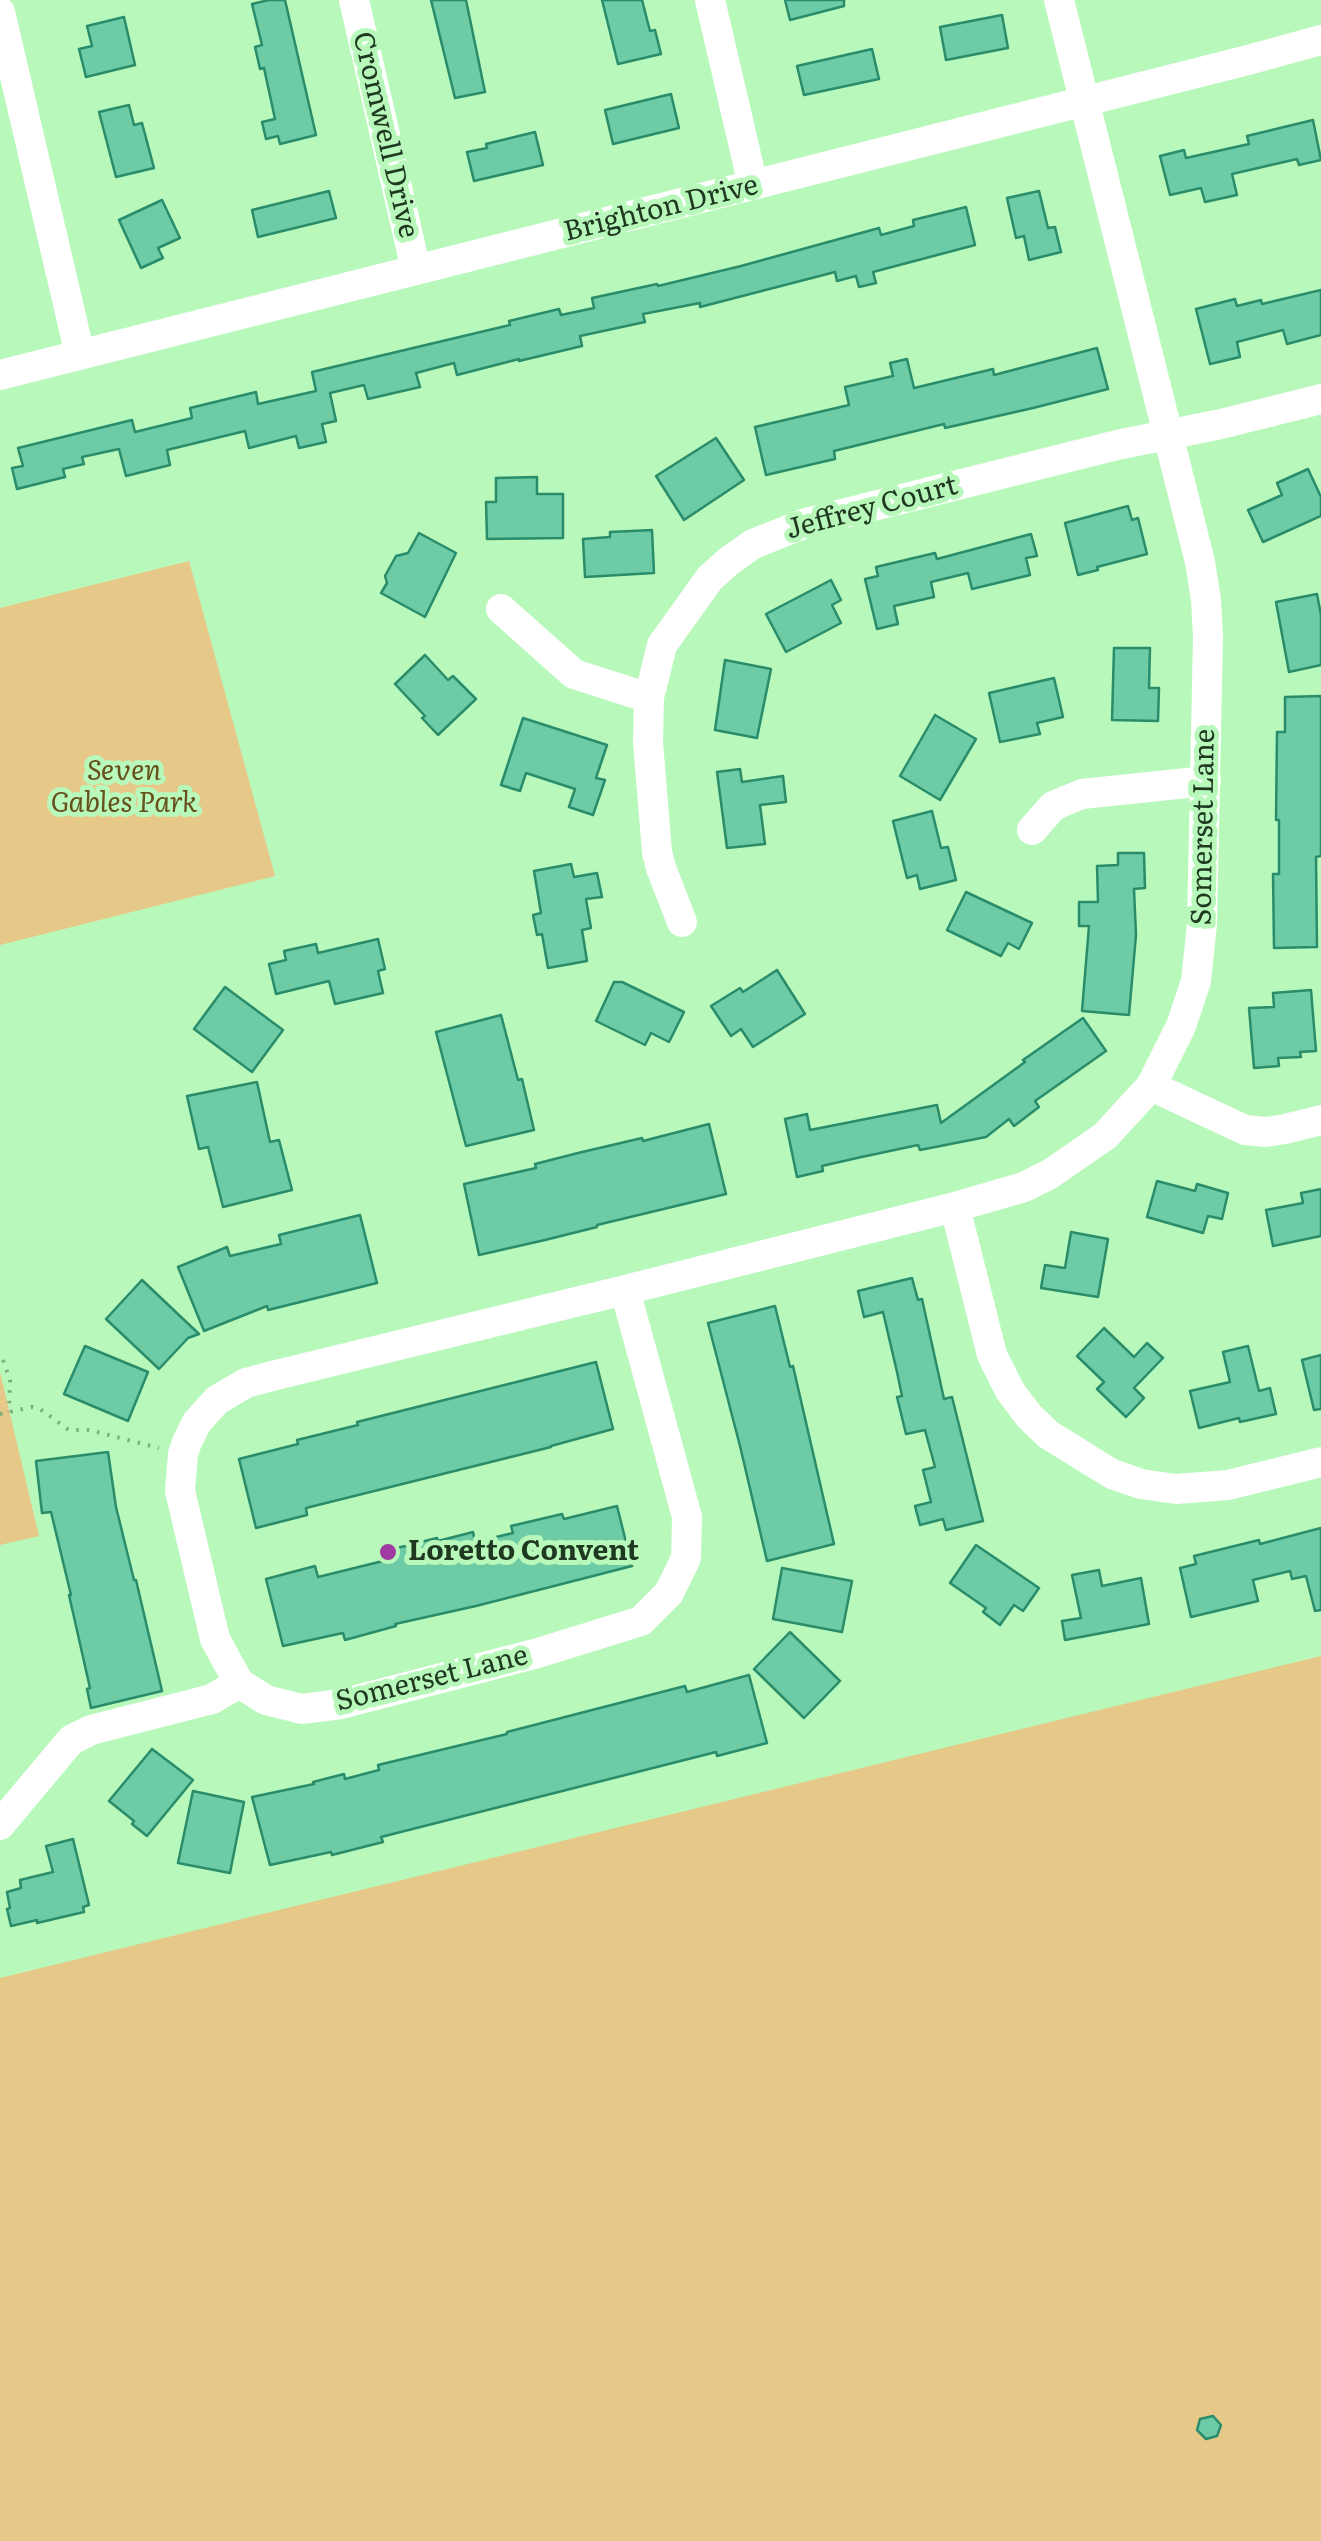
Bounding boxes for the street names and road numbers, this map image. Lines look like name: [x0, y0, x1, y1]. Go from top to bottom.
street label: Cromwell Drive: [345, 29, 425, 241]
street label: Brighton Drive: [560, 169, 762, 249]
street label: Jeffrey Court: [783, 469, 961, 547]
street label: Somerset Lane: [1185, 728, 1223, 926]
street label: Somerset Lane: [333, 1639, 531, 1719]

